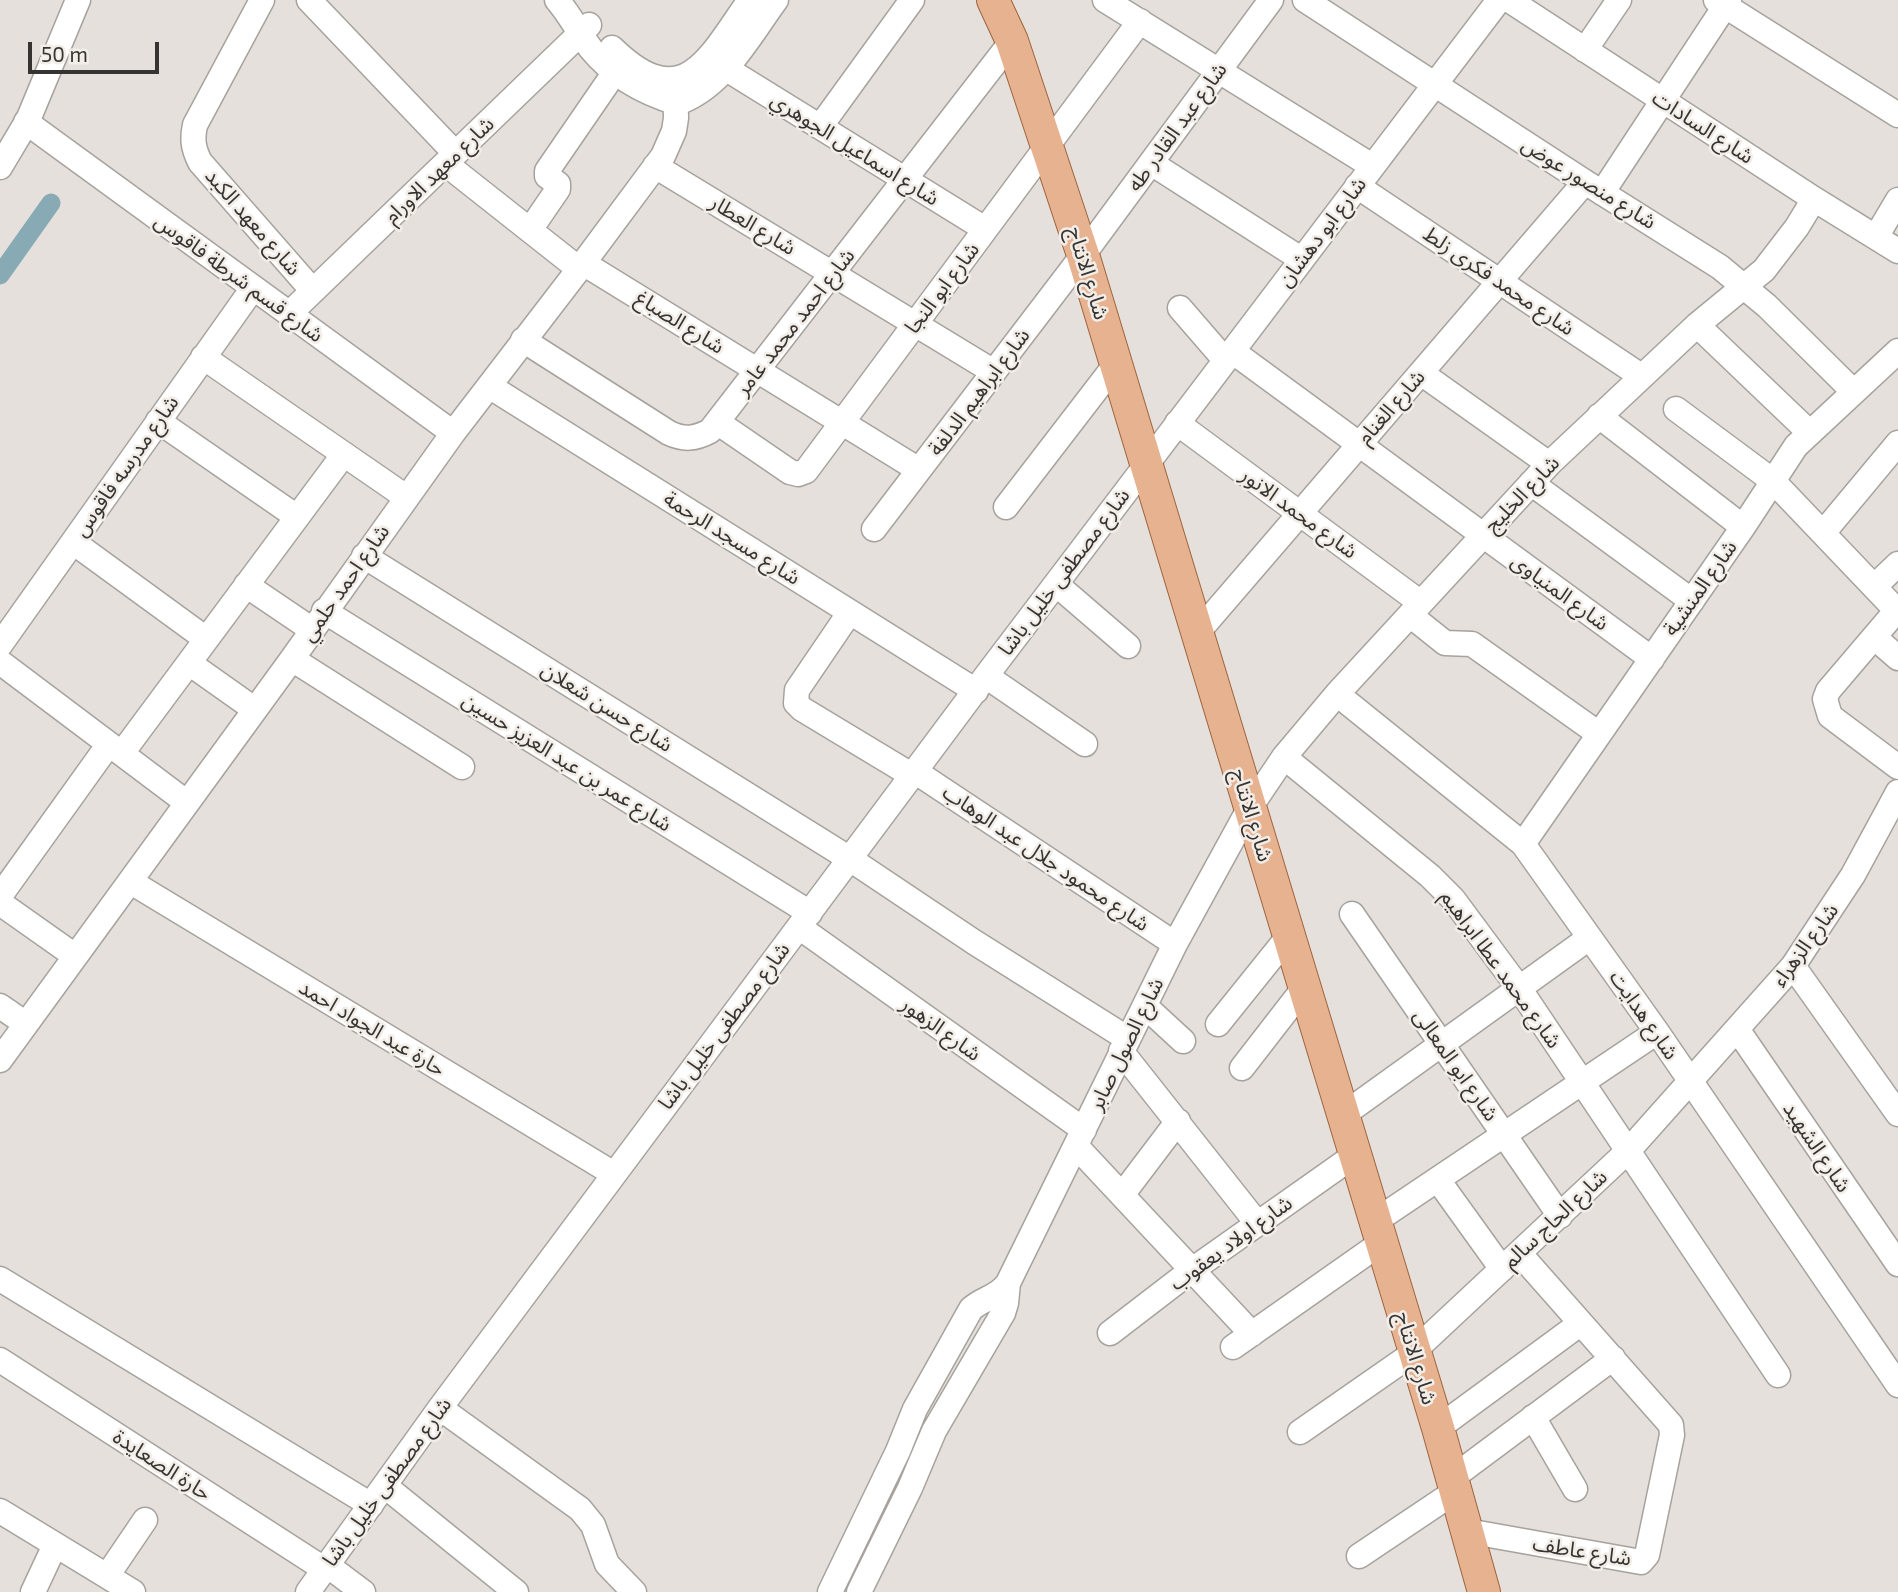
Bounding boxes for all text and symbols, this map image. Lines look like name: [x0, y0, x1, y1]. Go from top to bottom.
scale bar: [32, 28, 163, 72]
text: 50 m: [41, 41, 88, 66]
street label: شارع عبد القادر طه: [1122, 58, 1232, 196]
street label: شارع السادات: [1648, 85, 1758, 169]
street label: شارع اسماعيل الجوهري: [766, 87, 944, 211]
street label: شارع معهد الاورام: [379, 111, 499, 229]
street label: شارع منصور عوض: [1517, 132, 1661, 234]
street label: شارع معهد الكبد: [200, 163, 306, 281]
street label: شارع ابو دهشان: [1272, 172, 1372, 292]
street label: شارع العطار: [705, 190, 801, 260]
street label: شارع قسم شرطة فاقوس: [150, 208, 328, 348]
street label: شارع محمد فكرى زلط: [1419, 221, 1579, 341]
street label: شارع الانتاج: [1062, 223, 1114, 323]
street label: شارع ابو النجا: [899, 237, 985, 339]
street label: شارع احمد محمد عامر: [730, 244, 860, 400]
street label: شارع الصباغ: [631, 285, 729, 359]
street label: شارع ابراهيم الدلفة: [923, 323, 1035, 461]
street label: شارع الغنام: [1352, 365, 1430, 449]
street label: شارع مدرسه فاقوس: [68, 391, 184, 541]
street label: شارع الخليج: [1479, 450, 1565, 538]
street label: شارع محمد الانور: [1236, 462, 1362, 564]
street label: شارع مصطفى خليل باشا: [993, 483, 1135, 661]
street label: شارع مسجد الرحمة: [659, 486, 805, 590]
street label: شارع احمد حلمي: [295, 520, 395, 646]
street label: شارع المنشية: [1658, 535, 1742, 641]
street label: شارع المنياوى: [1506, 548, 1614, 636]
street label: شارع حسن شعلان: [537, 657, 677, 757]
street label: شارع عمر بن عبد العزيز حسين: [458, 687, 676, 837]
street label: شارع الانتاج: [1226, 765, 1278, 865]
street label: شارع محمود جلال عبد الوهاب: [938, 779, 1154, 937]
street label: شارع محمد عطا ابراهيم: [1435, 885, 1567, 1053]
street label: شارع الزهراء: [1766, 898, 1844, 992]
street label: شارع مصطفى خليل باشا: [653, 937, 795, 1115]
street label: شارع هدايت: [1604, 966, 1684, 1064]
street label: حارة عبد الجواد احمد: [294, 974, 450, 1082]
street label: شارع الصول صابر: [1083, 974, 1169, 1114]
street label: شارع الزهور: [896, 991, 986, 1067]
street label: شارع ابو المعالى: [1408, 1004, 1504, 1126]
street label: شارع الشهيد: [1778, 1097, 1856, 1197]
street label: شارع الحاج سالم: [1498, 1164, 1612, 1274]
street label: شارع اولاد يعقوب: [1165, 1190, 1297, 1296]
street label: شارع الانتاج: [1390, 1308, 1442, 1408]
street label: شارع مصطفى خليل باشا: [317, 1393, 457, 1571]
street label: حارة الصعايدة: [108, 1424, 216, 1506]
street label: شارع عاطف: [1531, 1531, 1633, 1571]

